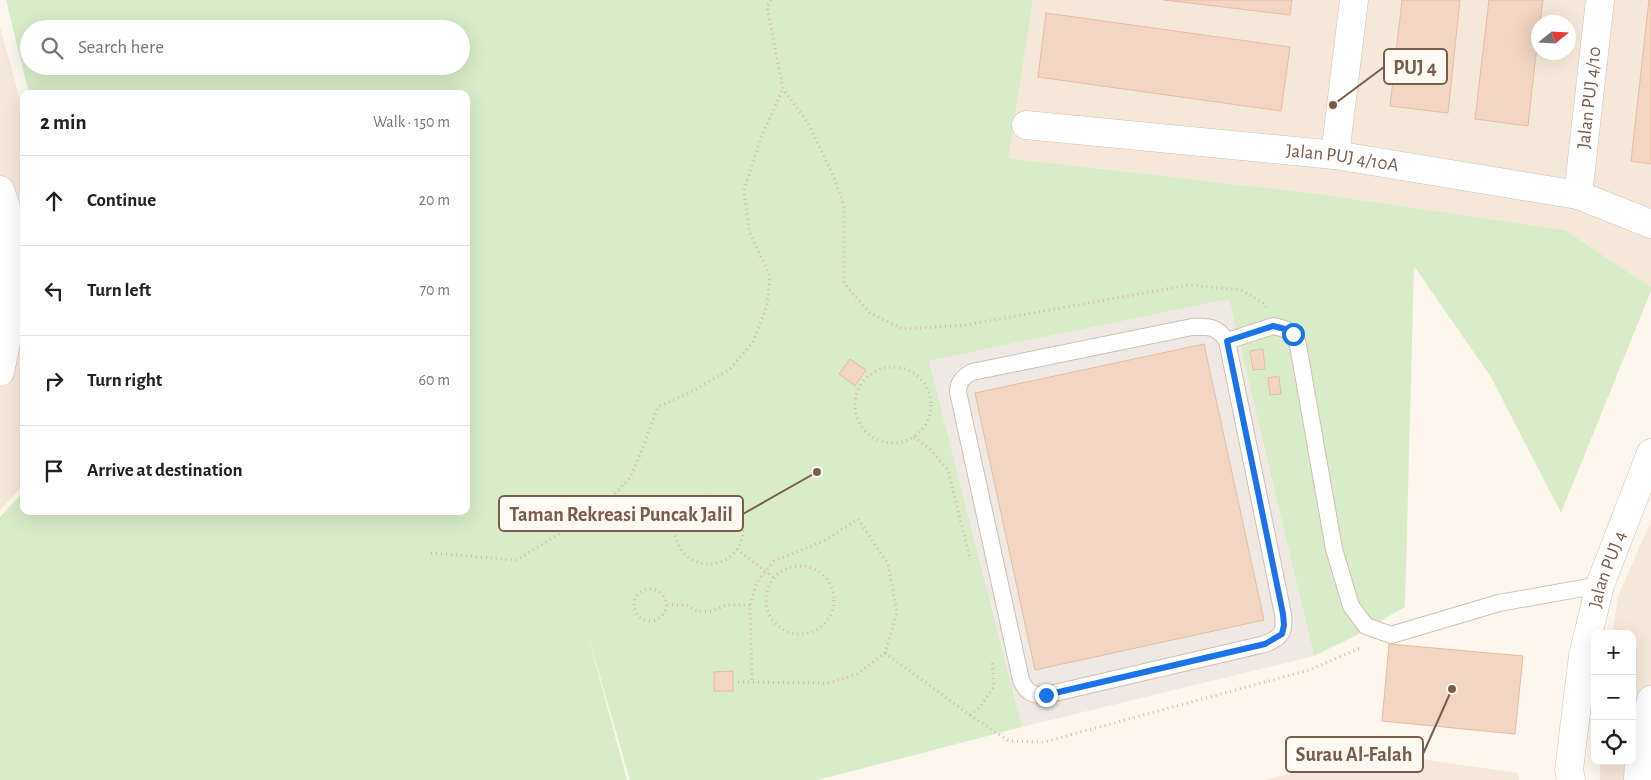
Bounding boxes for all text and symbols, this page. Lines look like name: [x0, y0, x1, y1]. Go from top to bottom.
north arrow: [1531, 15, 1576, 60]
search box: [20, 20, 470, 75]
icon: search: [38, 34, 66, 62]
text: Search here: [78, 38, 164, 57]
street label: Jalan PUJ 4/10: [1574, 46, 1604, 150]
callout: PUJ 4: [1384, 49, 1447, 84]
text: PUJ 4: [1393, 58, 1437, 78]
text: 2 min: [40, 112, 87, 133]
text: Walk · 150 m: [373, 114, 450, 130]
street label: Jalan PUJ 4/10A: [1285, 141, 1400, 175]
icon: ahead: [40, 187, 68, 215]
text: Continue: [87, 191, 156, 210]
text: 20 m: [419, 192, 450, 208]
icon: left: [40, 277, 68, 305]
text: Turn left: [87, 281, 151, 300]
text: 70 m: [419, 282, 450, 298]
route start: [1282, 323, 1305, 346]
icon: right: [40, 367, 68, 395]
text: Turn right: [87, 371, 162, 390]
text: 60 m: [419, 372, 450, 388]
icon: arrive: [40, 457, 68, 485]
text: Arrive at destination: [87, 461, 243, 480]
callout: Taman Rekreasi Puncak Jalil: [499, 496, 743, 531]
text: Taman Rekreasi Puncak Jalil: [509, 505, 733, 525]
street label: Jalan PUJ 4: [1585, 528, 1629, 610]
map controls: [1591, 630, 1636, 765]
button: +: [1591, 630, 1636, 675]
button: −: [1591, 675, 1636, 720]
route end: [1035, 684, 1058, 707]
button: locate: [1591, 720, 1636, 765]
callout: Surau Al-Falah: [1286, 737, 1423, 772]
text: Surau Al-Falah: [1296, 745, 1412, 765]

